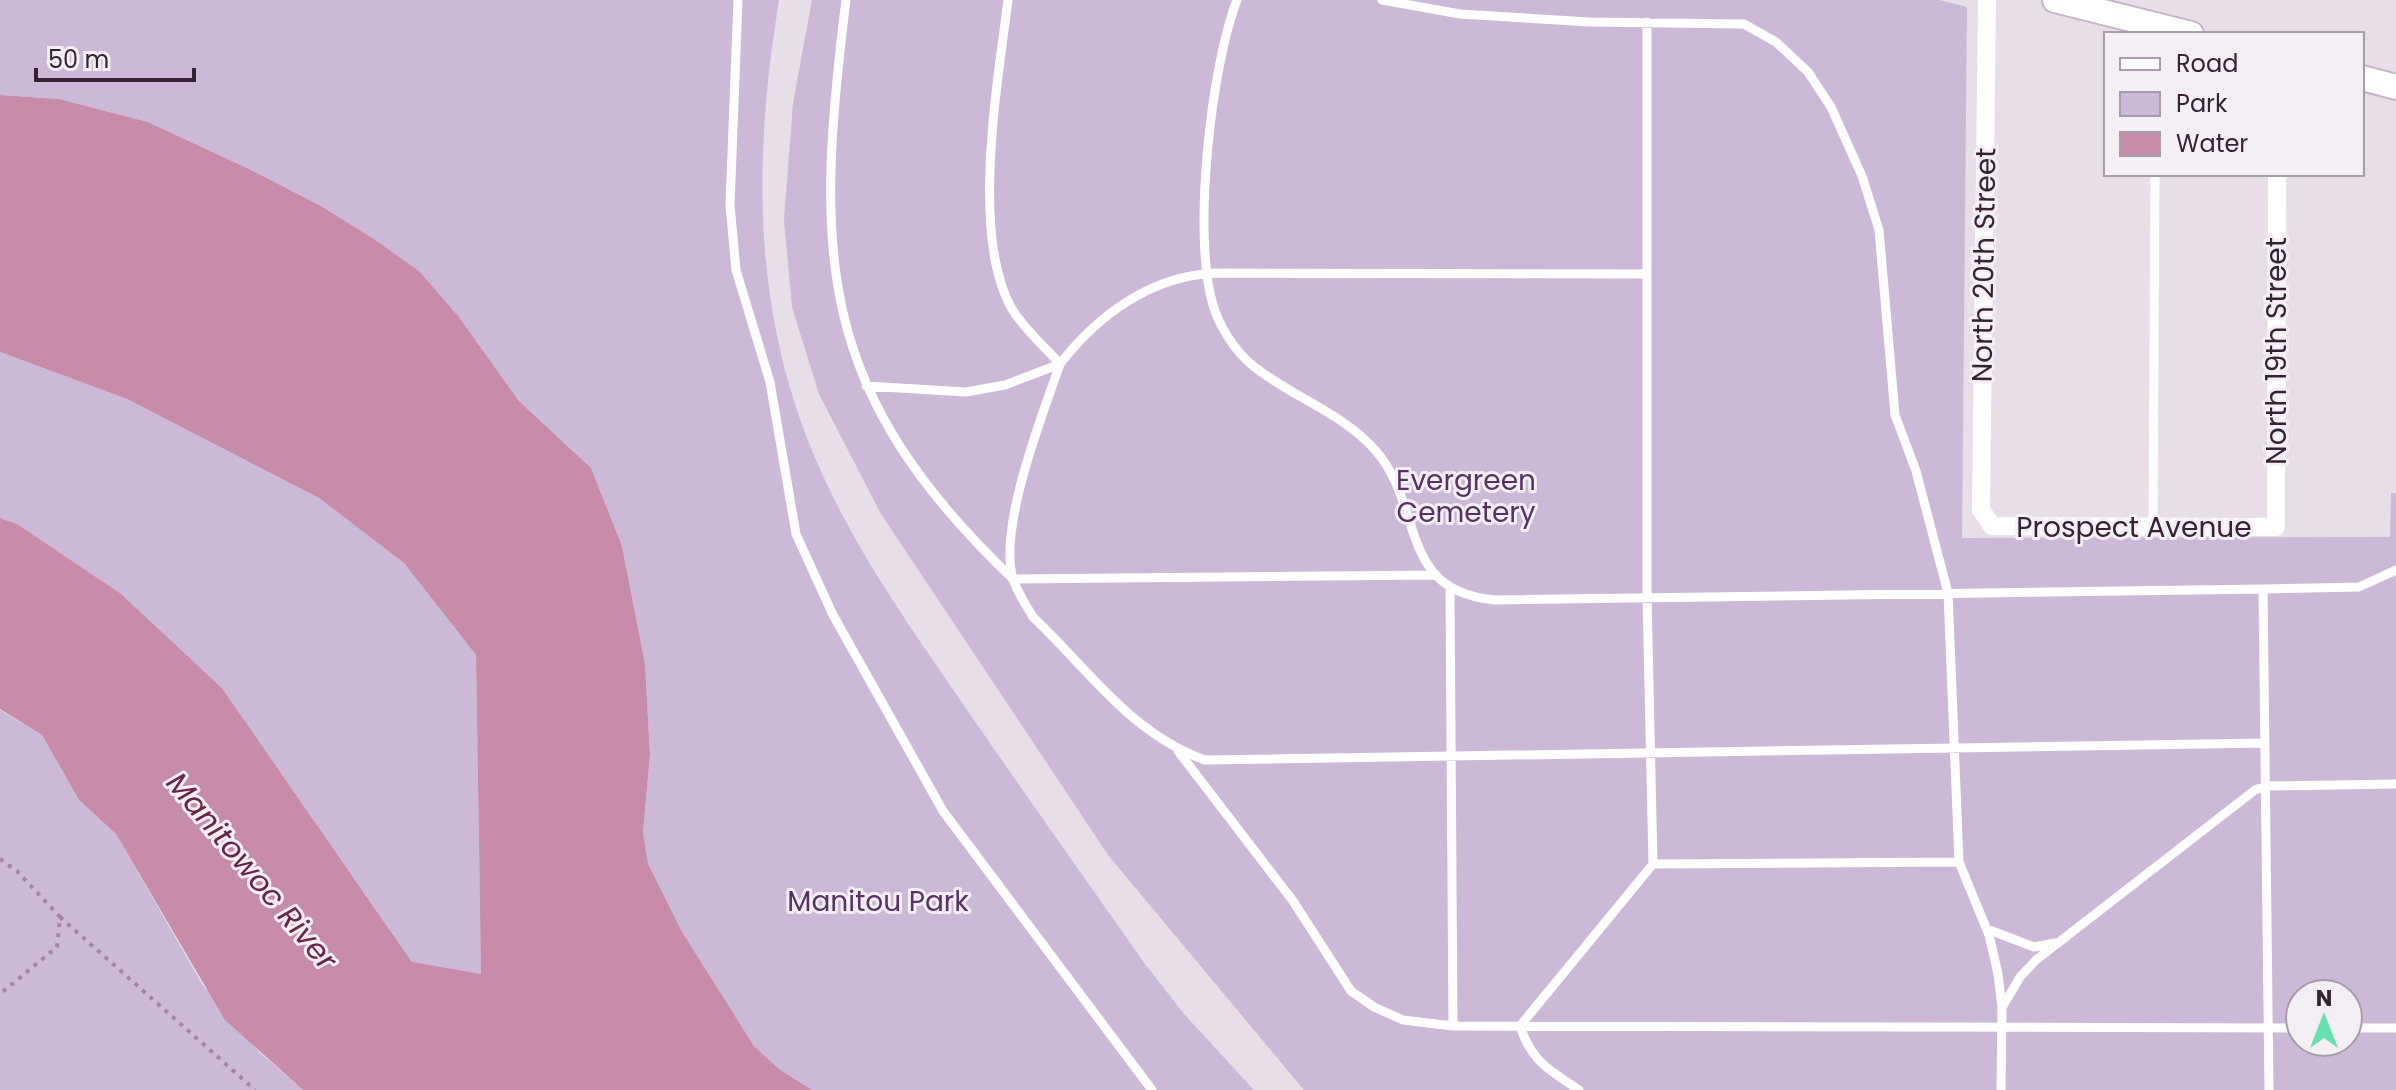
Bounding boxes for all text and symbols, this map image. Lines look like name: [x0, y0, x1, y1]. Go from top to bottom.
scale bar: [36, 32, 194, 82]
legend: [2104, 32, 2364, 176]
text: 50 m: [48, 43, 109, 76]
text: Road: [2176, 47, 2238, 80]
text: Park: [2176, 87, 2228, 120]
text: Water: [2176, 127, 2248, 160]
street label: North 20th Street: [1962, 147, 2006, 383]
street label: North 19th Street: [2257, 237, 2296, 465]
park label: Evergreen Cemetery: [1396, 461, 1536, 532]
street label: Prospect Avenue: [2016, 508, 2252, 547]
water label: Manitowoc River: [156, 763, 348, 980]
park label: Manitou Park: [787, 882, 969, 921]
north arrow: [2284, 978, 2364, 1058]
text: N: [2316, 983, 2332, 1014]

